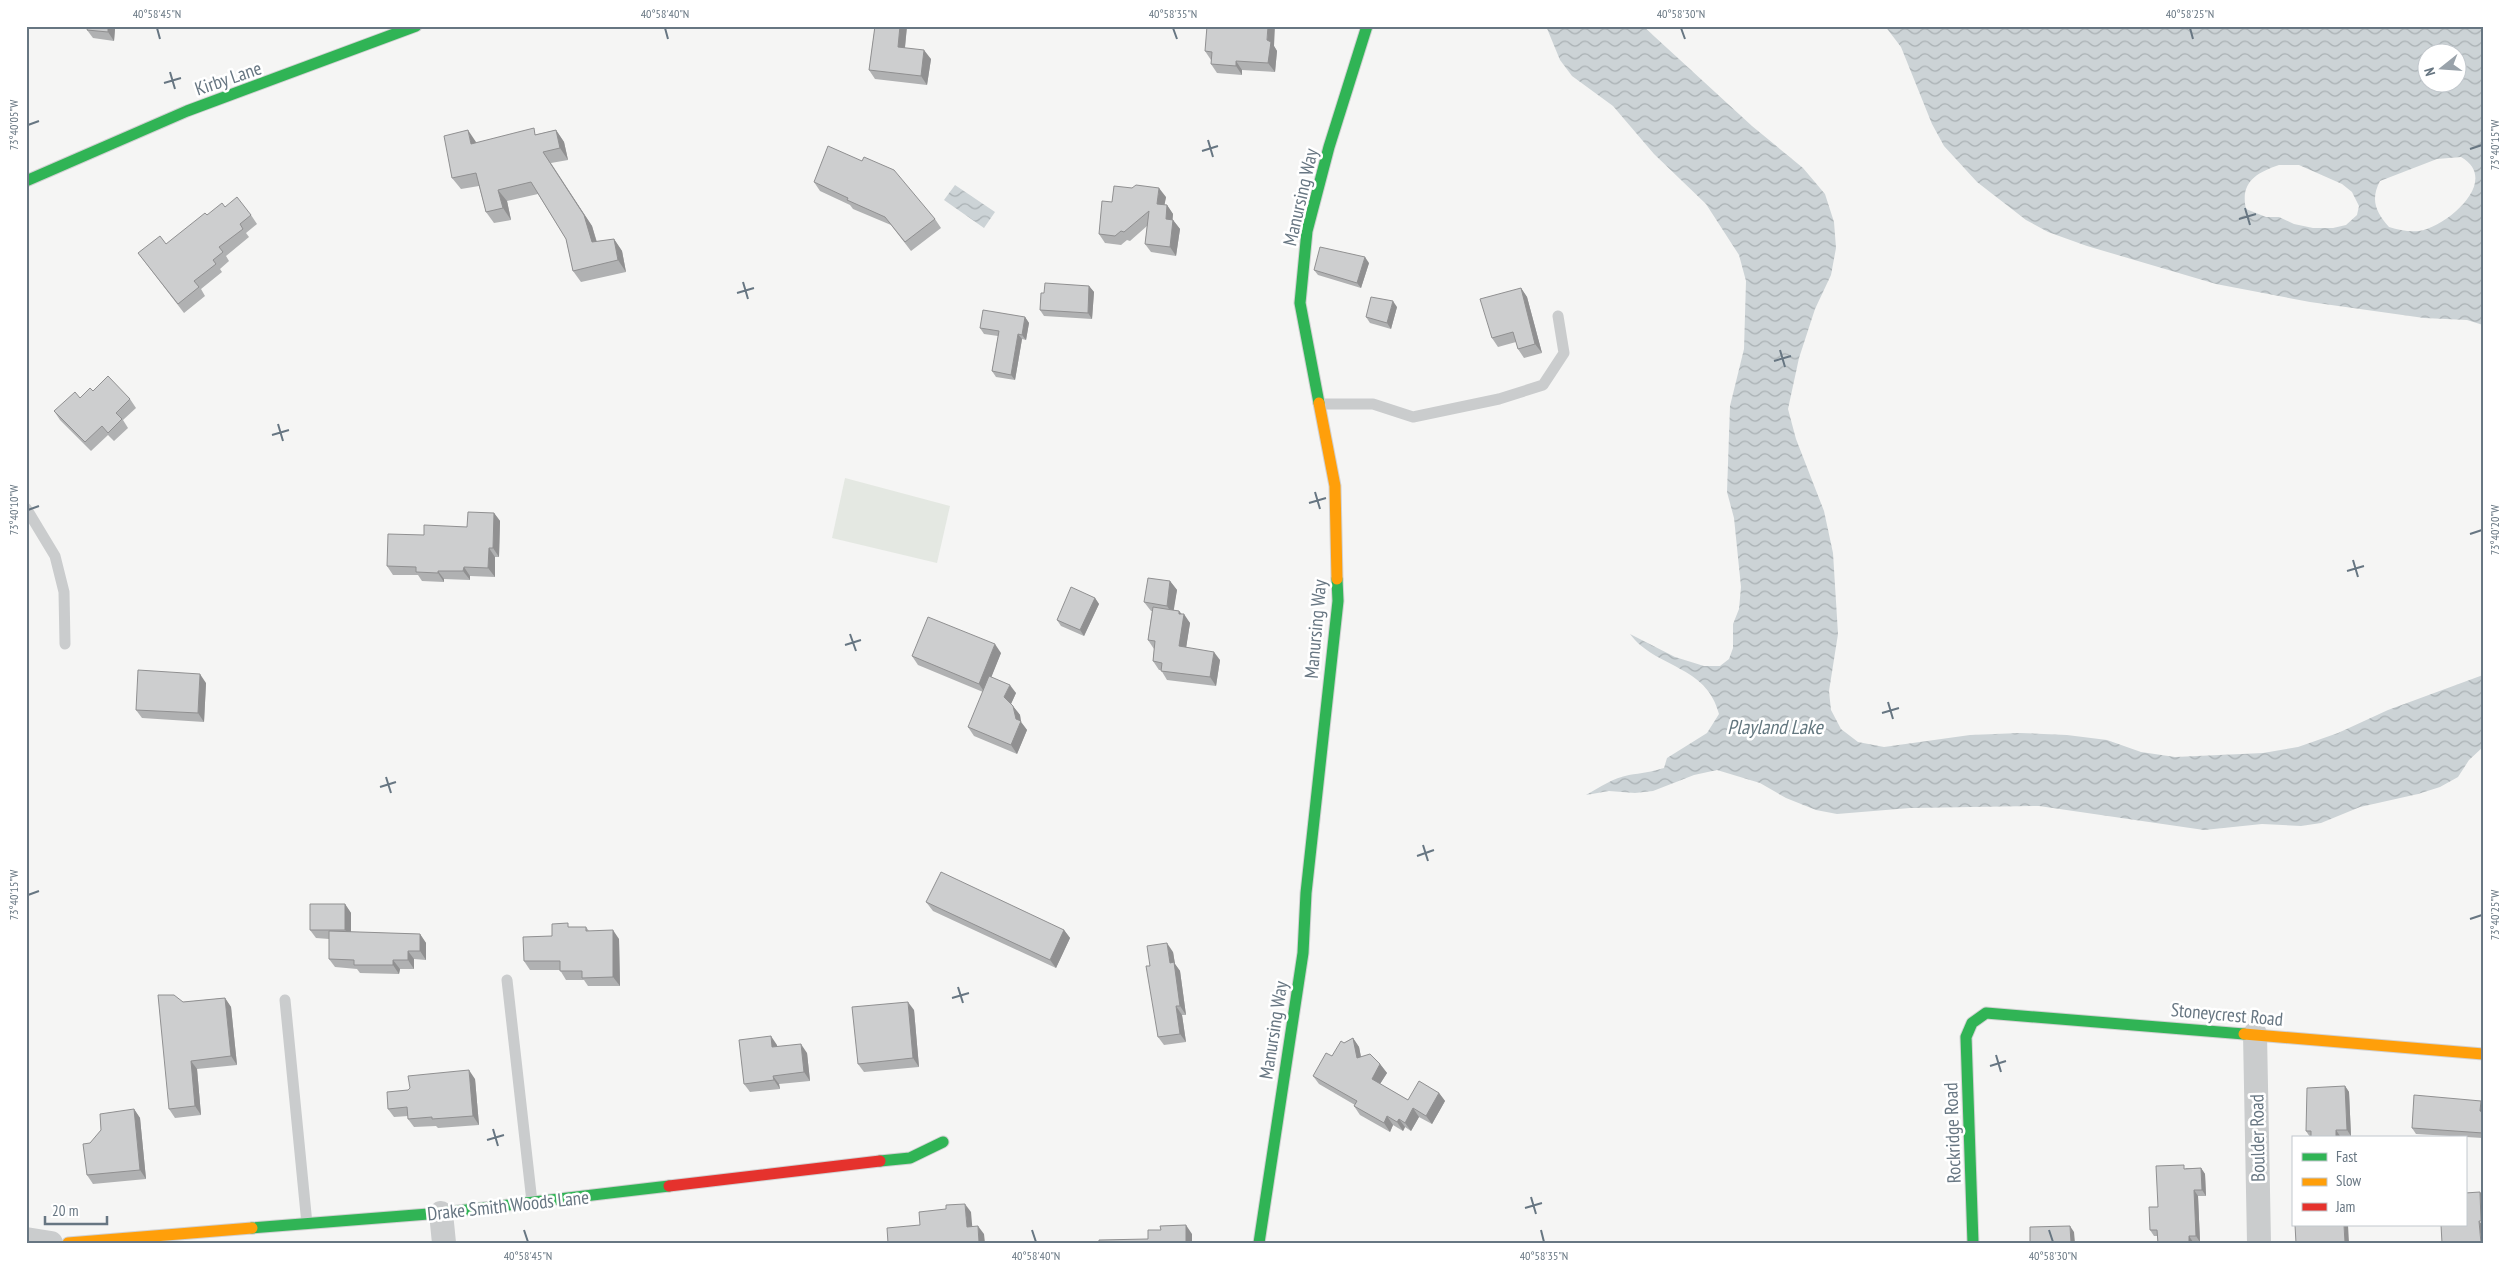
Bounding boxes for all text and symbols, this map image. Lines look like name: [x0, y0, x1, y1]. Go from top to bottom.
text: 40°58'45"N: [133, 6, 181, 21]
text: 40°58'40"N: [641, 6, 689, 21]
text: 40°58'35"N: [1149, 6, 1197, 21]
text: 40°58'30"N: [1657, 6, 1705, 21]
text: 40°58'25"N: [2166, 6, 2214, 21]
north arrow: [2416, 42, 2466, 92]
street label: Kirby Lane: [192, 55, 265, 101]
text: N: [2420, 66, 2439, 78]
text: 73°40'05"W: [6, 100, 21, 150]
text: 73°40'15"W: [2487, 120, 2502, 170]
street label: Manursing Way: [1277, 145, 1323, 248]
text: 73°40'10"W: [6, 485, 21, 535]
text: 73°40'20"W: [2487, 505, 2502, 555]
street label: Manursing Way: [1299, 578, 1331, 679]
water label: Playland Lake: [1727, 714, 1824, 740]
text: 73°40'15"W: [6, 870, 21, 920]
text: 73°40'25"W: [2487, 890, 2502, 940]
street label: Manursing Way: [1253, 978, 1293, 1081]
street label: Stoneycrest Road: [2170, 997, 2284, 1031]
street label: Rockridge Road: [1938, 1082, 1966, 1184]
street label: Boulder Road: [2244, 1094, 2270, 1182]
legend: [2292, 1136, 2466, 1226]
text: Fast: [2336, 1147, 2357, 1166]
text: Slow: [2336, 1171, 2361, 1190]
street label: Drake Smith Woods Lane: [426, 1185, 590, 1225]
scale bar: [45, 1194, 108, 1226]
text: Jam: [2335, 1197, 2355, 1216]
text: 20 m: [52, 1201, 78, 1220]
text: 40°58'45"N: [504, 1248, 552, 1263]
text: 40°58'40"N: [1012, 1248, 1060, 1263]
text: 40°58'35"N: [1520, 1248, 1568, 1263]
text: 40°58'30"N: [2029, 1248, 2077, 1263]

